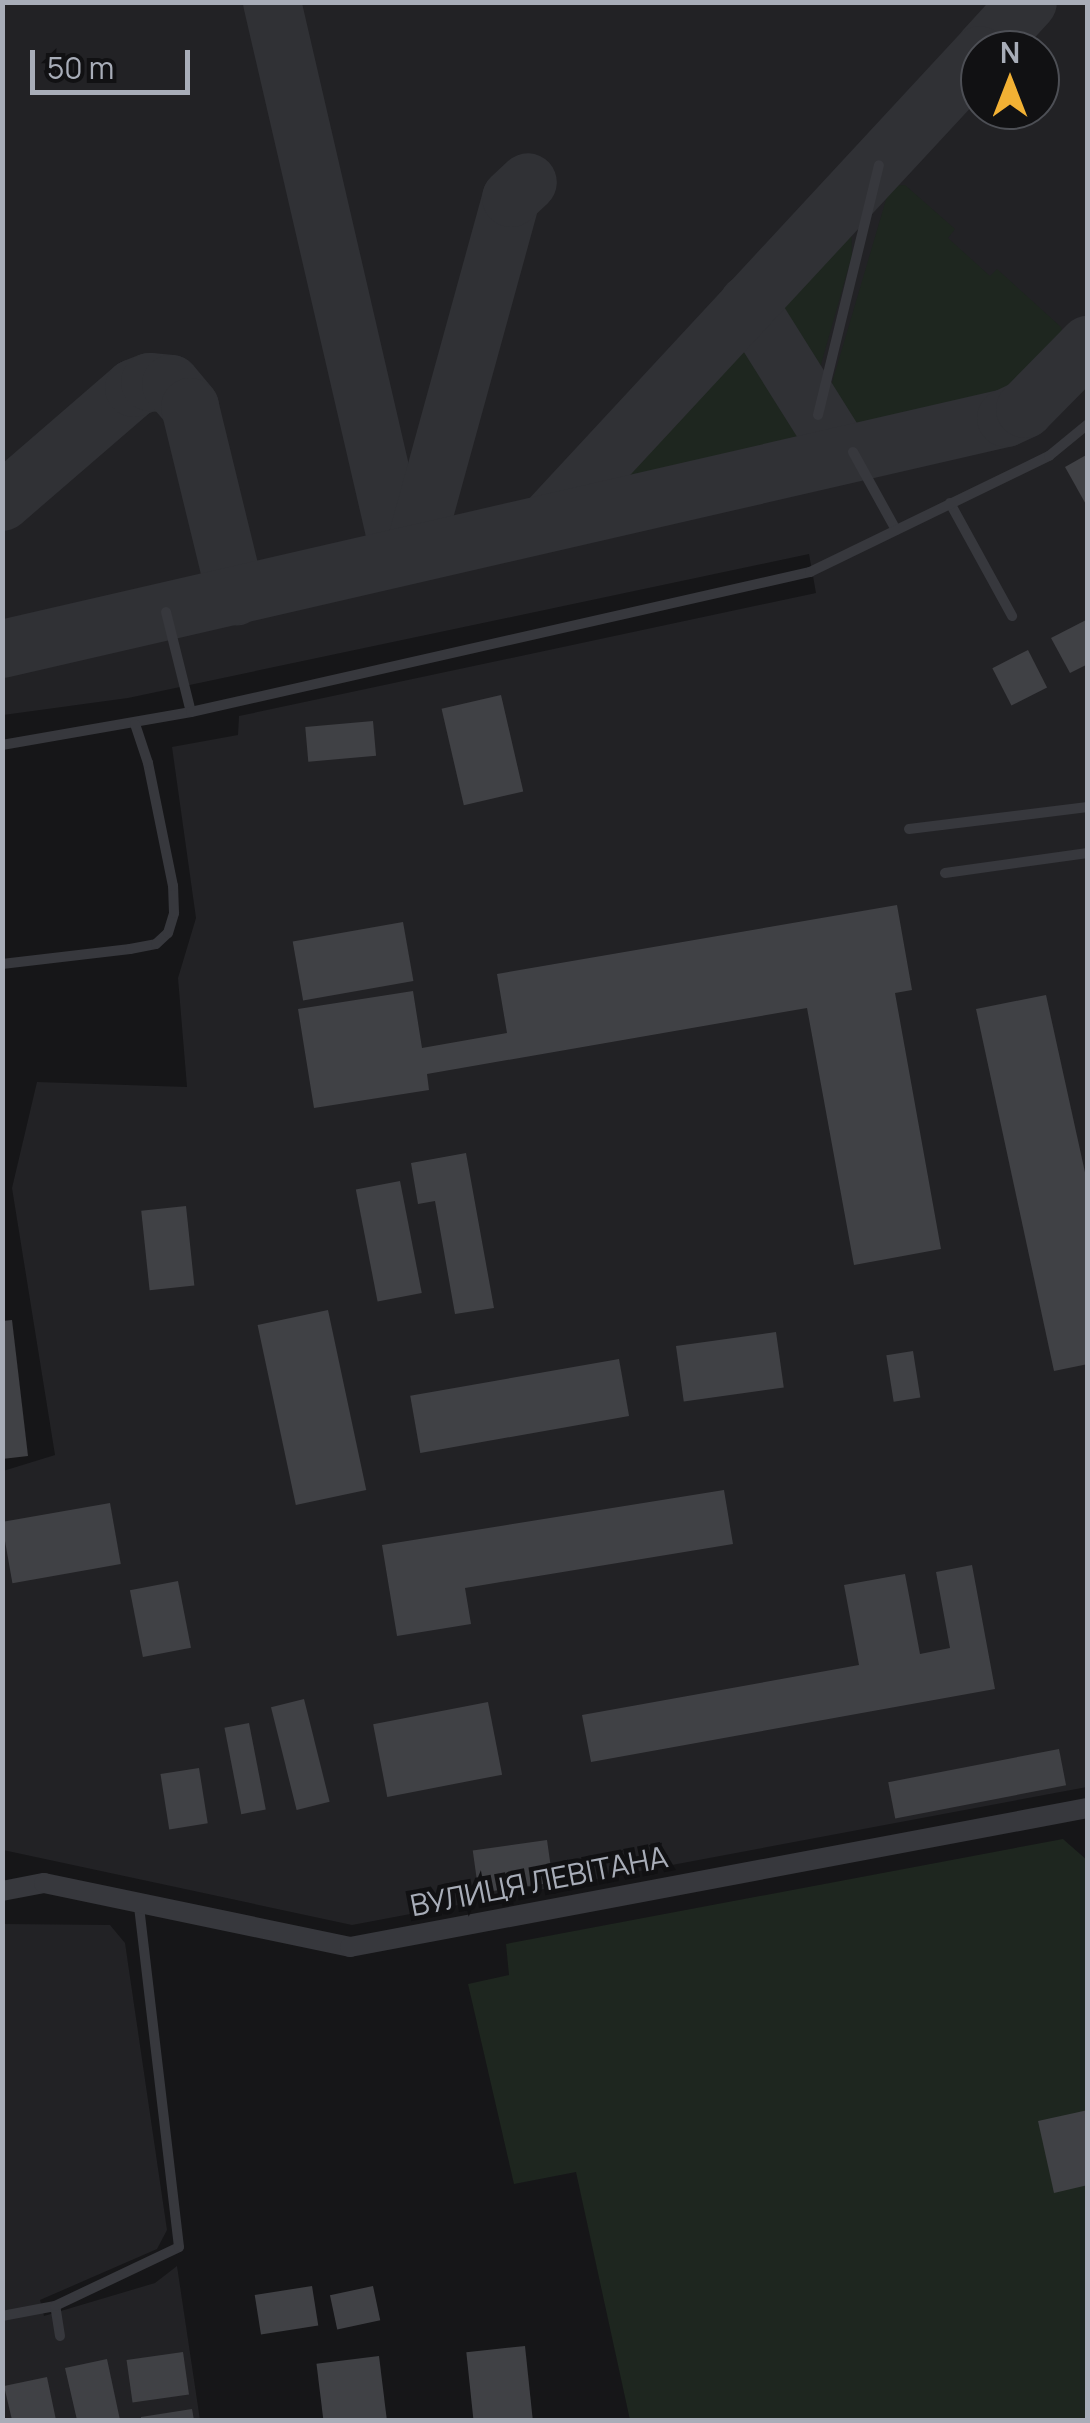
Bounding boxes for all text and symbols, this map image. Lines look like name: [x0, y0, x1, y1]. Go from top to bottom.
scale bar: [35, 30, 195, 92]
north arrow: [960, 30, 1060, 130]
text: N: [1000, 33, 1020, 71]
text: 50 m: [47, 47, 114, 88]
street label: ВУЛИЦЯ ЛЕВІТАНА: [407, 1838, 671, 1924]

